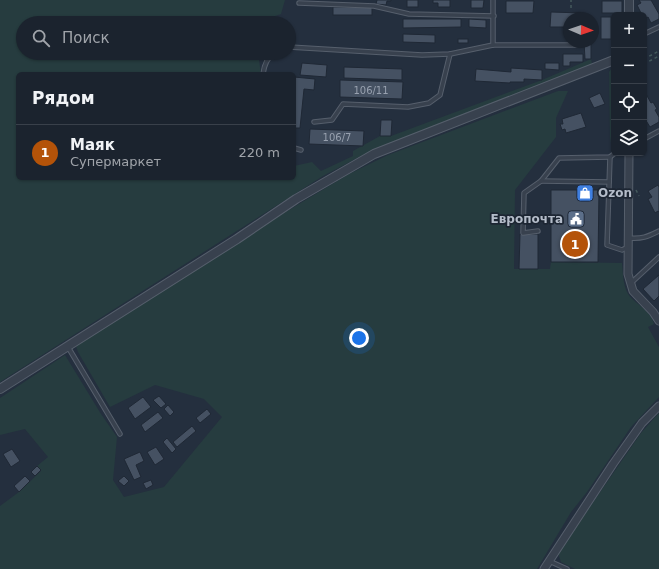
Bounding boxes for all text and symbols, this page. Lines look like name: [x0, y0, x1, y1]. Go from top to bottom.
north arrow: [563, 12, 599, 48]
map controls: [611, 12, 647, 156]
button: +: [611, 12, 647, 48]
search box: [16, 16, 296, 60]
icon: search: [30, 27, 52, 49]
text: Поиск: [62, 29, 110, 47]
button: −: [611, 48, 647, 84]
button: locate: [611, 84, 647, 120]
house number: 106/11: [353, 85, 389, 96]
text: Рядом: [32, 88, 95, 108]
button: layers: [611, 120, 647, 156]
house number: 106/7: [323, 132, 351, 143]
text: Маяк: [70, 136, 115, 154]
text: 1: [40, 145, 50, 160]
text: 220 m: [238, 145, 280, 160]
text: Супермаркет: [70, 154, 161, 169]
shop icon: Ozon: [575, 183, 595, 203]
place label: Ozon: [598, 186, 632, 200]
public building icon: Европочта: [566, 209, 586, 229]
place label: Европочта: [491, 212, 563, 226]
pin: 1: [562, 229, 588, 259]
your location: [349, 328, 369, 348]

